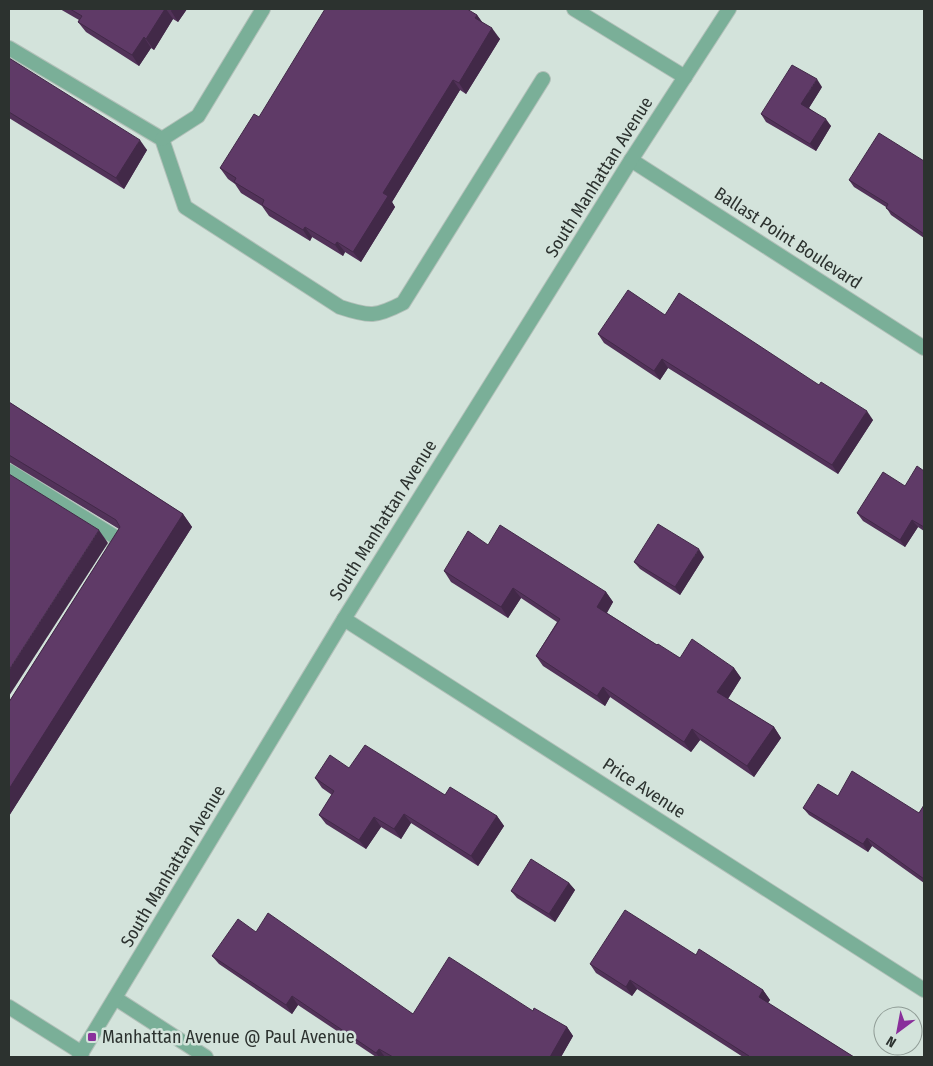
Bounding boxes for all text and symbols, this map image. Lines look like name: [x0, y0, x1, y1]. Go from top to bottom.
street label: South Manhattan Avenue: [541, 93, 657, 261]
street label: Ballast Point Boulevard: [710, 182, 866, 294]
street label: South Manhattan Avenue: [325, 436, 441, 604]
street label: Price Avenue: [598, 753, 690, 823]
street label: South Manhattan Avenue: [116, 781, 230, 951]
north arrow: [873, 1006, 923, 1056]
place label: Manhattan Avenue @ Paul Avenue: [102, 1026, 355, 1048]
marker: Manhattan Avenue @ Paul Avenue: [86, 1031, 98, 1043]
text: N: [883, 1032, 899, 1051]

